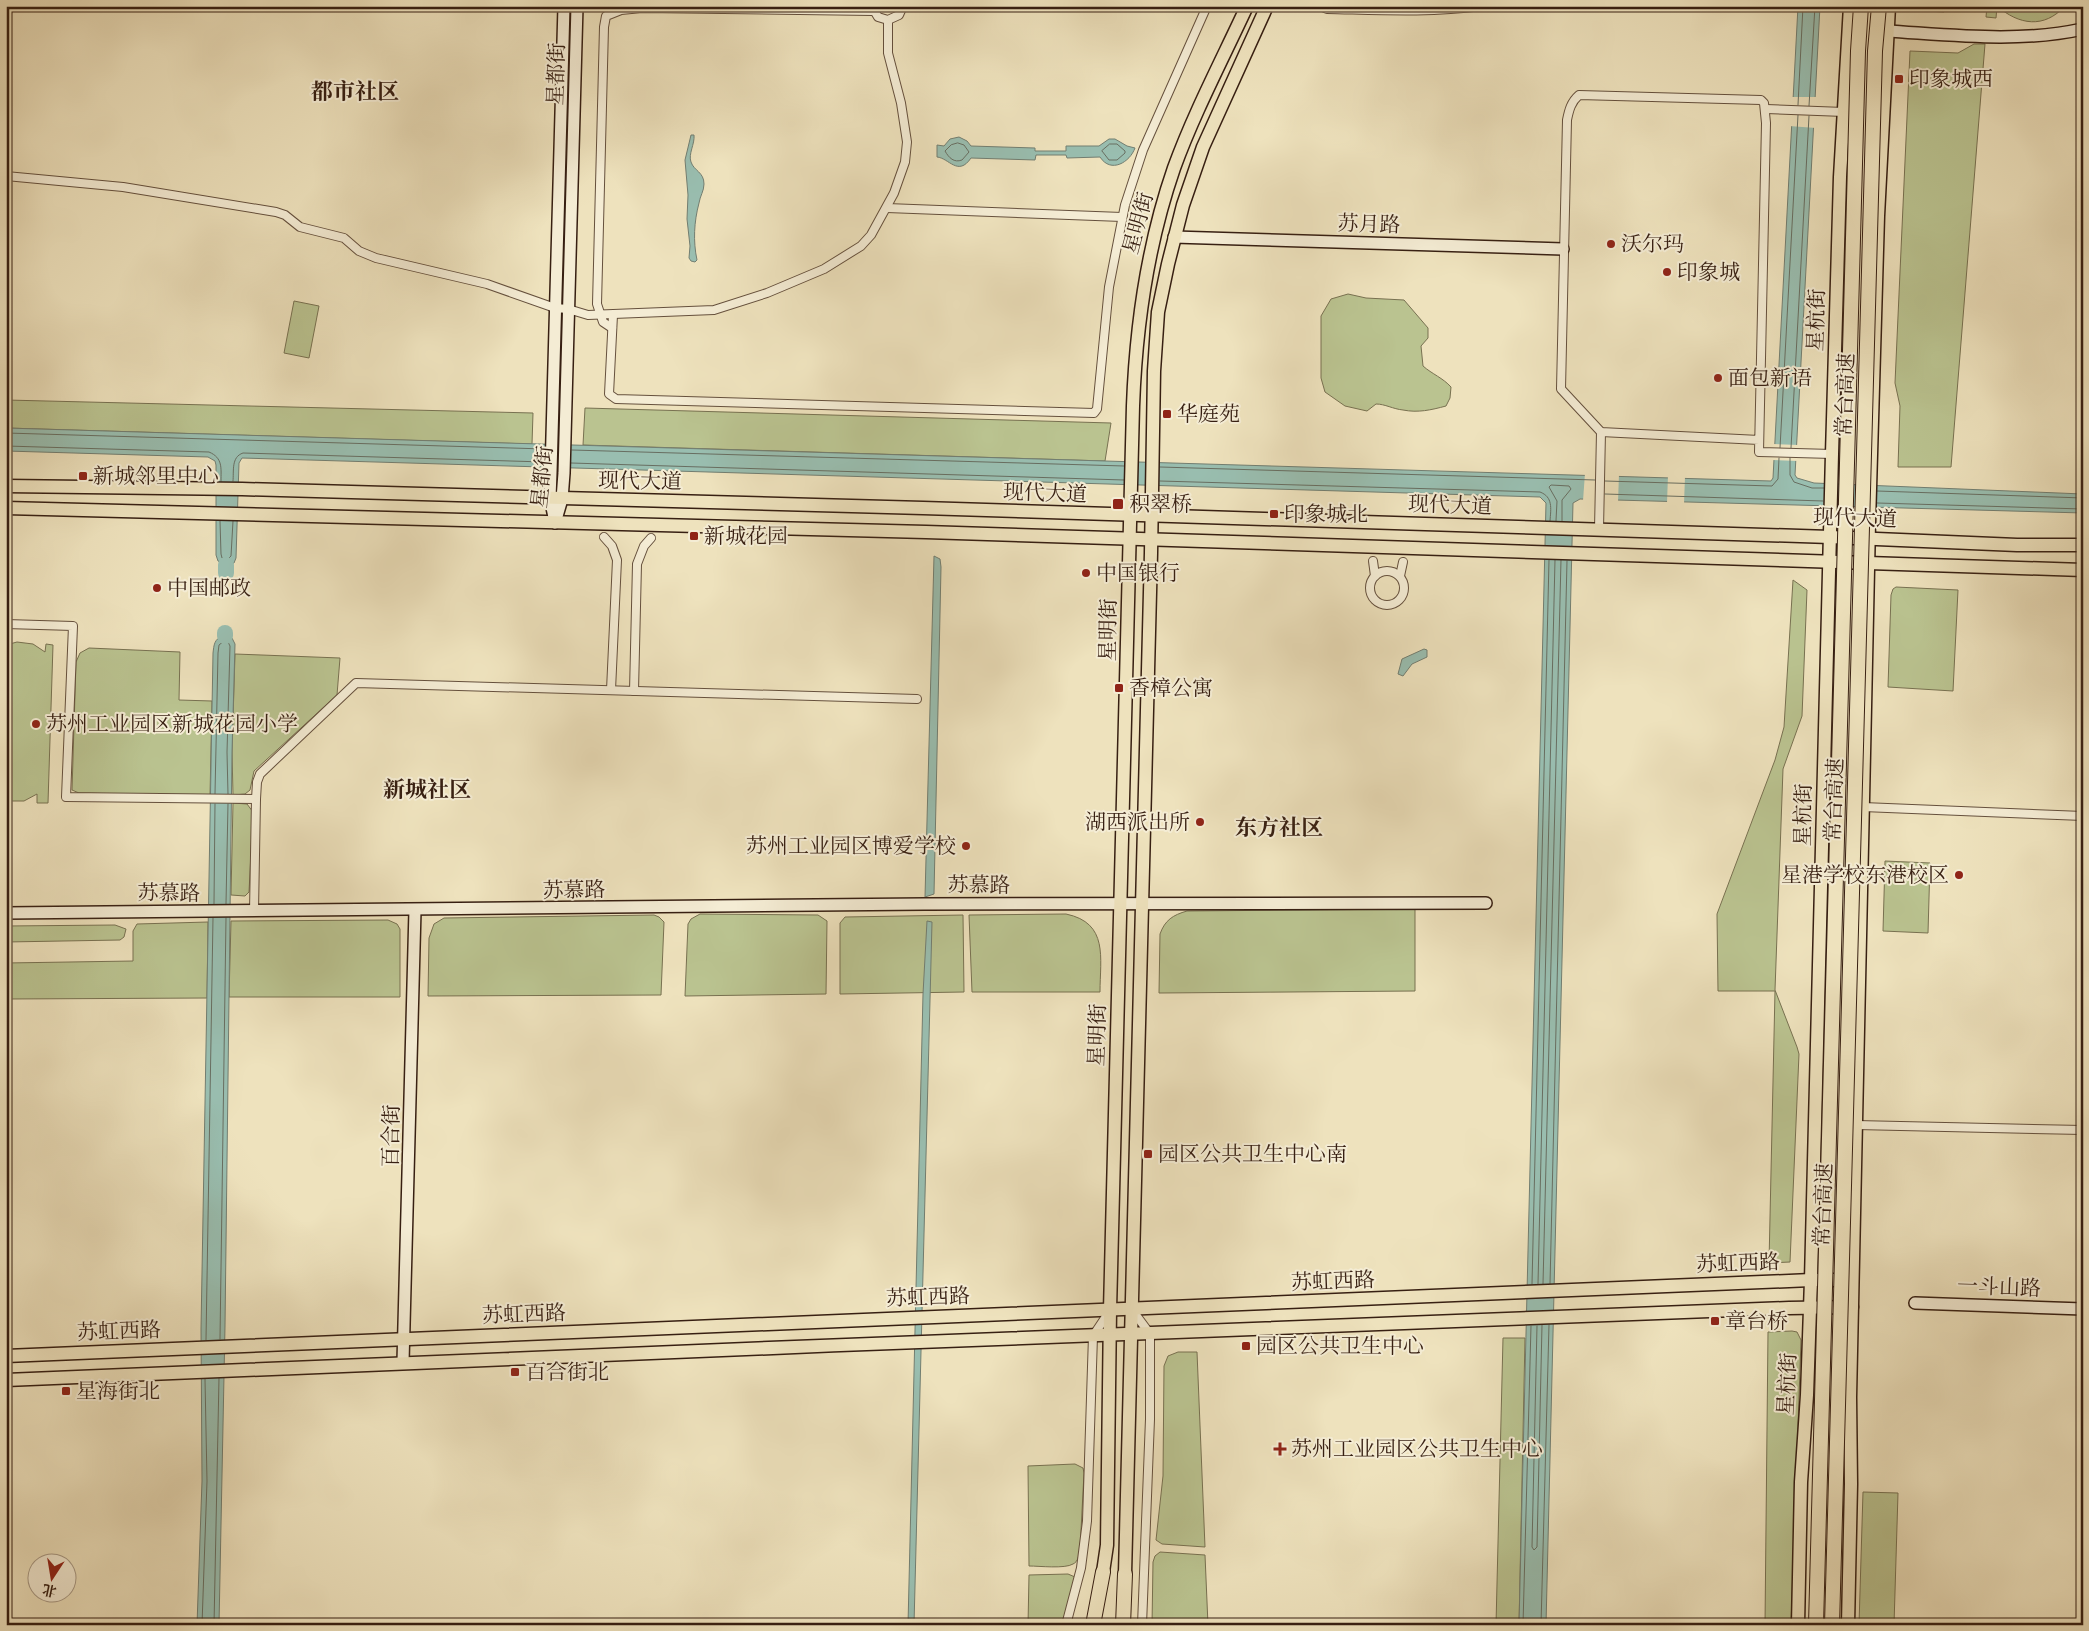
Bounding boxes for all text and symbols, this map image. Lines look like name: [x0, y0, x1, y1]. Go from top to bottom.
street label: 星都街: [543, 42, 571, 106]
place label: 印象城西: [1909, 67, 1993, 93]
marker: 印象城西: [1893, 73, 1905, 85]
district label: 都市社区: [311, 79, 399, 106]
street label: 星明街: [1118, 189, 1160, 257]
street label: 苏月路: [1337, 211, 1401, 239]
place label: 沃尔玛: [1621, 232, 1684, 258]
marker: 沃尔玛: [1605, 238, 1617, 250]
place label: 印象城: [1677, 260, 1740, 286]
marker: 印象城: [1661, 266, 1673, 278]
street label: 星杭街: [1803, 288, 1831, 352]
street label: 常台高速: [1832, 353, 1860, 437]
place label: 面包新语: [1728, 366, 1812, 392]
marker: 面包新语: [1712, 372, 1724, 384]
place label: 华庭苑: [1177, 402, 1240, 428]
marker: 华庭苑: [1161, 408, 1173, 420]
street label: 星都街: [527, 444, 559, 510]
place label: 新城邻里中心: [93, 464, 219, 490]
street label: 现代大道: [598, 468, 682, 496]
marker: 新城邻里中心: [77, 470, 89, 482]
street label: 现代大道: [1003, 480, 1087, 508]
place label: 积翠桥: [1129, 492, 1192, 518]
street label: 现代大道: [1408, 492, 1492, 520]
marker: 积翠桥: [1111, 497, 1125, 511]
place label: 印象城北: [1284, 502, 1368, 528]
street label: 现代大道: [1813, 505, 1897, 533]
marker: 印象城北: [1268, 508, 1280, 520]
place label: 新城花园: [704, 524, 788, 550]
marker: 新城花园: [688, 530, 700, 542]
place label: 中国银行: [1096, 561, 1180, 587]
marker: 中国银行: [1080, 567, 1092, 579]
place label: 中国邮政: [167, 576, 251, 602]
marker: 中国邮政: [151, 582, 163, 594]
street label: 星明街: [1095, 598, 1123, 662]
place label: 香樟公寓: [1129, 676, 1213, 702]
marker: 香樟公寓: [1113, 682, 1125, 694]
place label: 苏州工业园区新城花园小学: [46, 712, 298, 738]
marker: 苏州工业园区新城花园小学: [30, 718, 42, 730]
street label: 常台高速: [1821, 758, 1849, 842]
district label: 新城社区: [383, 777, 471, 804]
street label: 星杭街: [1790, 783, 1818, 847]
place label: 湖西派出所: [1085, 810, 1190, 836]
district label: 东方社区: [1235, 815, 1323, 842]
marker: 湖西派出所: [1194, 816, 1206, 828]
place label: 苏州工业园区博爱学校: [746, 834, 956, 860]
marker: 苏州工业园区博爱学校: [960, 840, 972, 852]
place label: 星港学校东港校区: [1781, 863, 1949, 889]
marker: 星港学校东港校区: [1953, 869, 1965, 881]
street label: 苏慕路: [948, 873, 1011, 899]
street label: 苏慕路: [542, 877, 606, 905]
street label: 苏慕路: [138, 881, 201, 907]
street label: 星明街: [1084, 1003, 1112, 1067]
street label: 百合街: [378, 1104, 406, 1168]
place label: 园区公共卫生中心南: [1158, 1142, 1347, 1168]
marker: 园区公共卫生中心南: [1142, 1148, 1154, 1160]
street label: 常台高速: [1810, 1163, 1838, 1247]
street label: 苏虹西路: [1696, 1250, 1780, 1278]
street label: 苏虹西路: [1291, 1268, 1375, 1296]
street label: 一斗山路: [1957, 1274, 2041, 1302]
street label: 苏虹西路: [886, 1284, 970, 1312]
street label: 苏虹西路: [482, 1301, 566, 1329]
place label: 章台桥: [1725, 1309, 1788, 1335]
marker: 章台桥: [1709, 1315, 1721, 1327]
street label: 苏虹西路: [77, 1318, 161, 1346]
place label: 园区公共卫生中心: [1256, 1334, 1424, 1360]
marker: 园区公共卫生中心: [1240, 1340, 1252, 1352]
street label: 星杭街: [1773, 1352, 1803, 1416]
place label: 百合街北: [525, 1360, 609, 1386]
marker: 百合街北: [509, 1366, 521, 1378]
place label: 星海街北: [76, 1379, 160, 1405]
marker: 星海街北: [60, 1385, 72, 1397]
place label: 苏州工业园区公共卫生中心: [1291, 1437, 1543, 1463]
marker: 苏州工业园区公共卫生中心: [1273, 1442, 1287, 1456]
north arrow: [28, 1554, 78, 1604]
text: 北: [41, 1579, 58, 1600]

